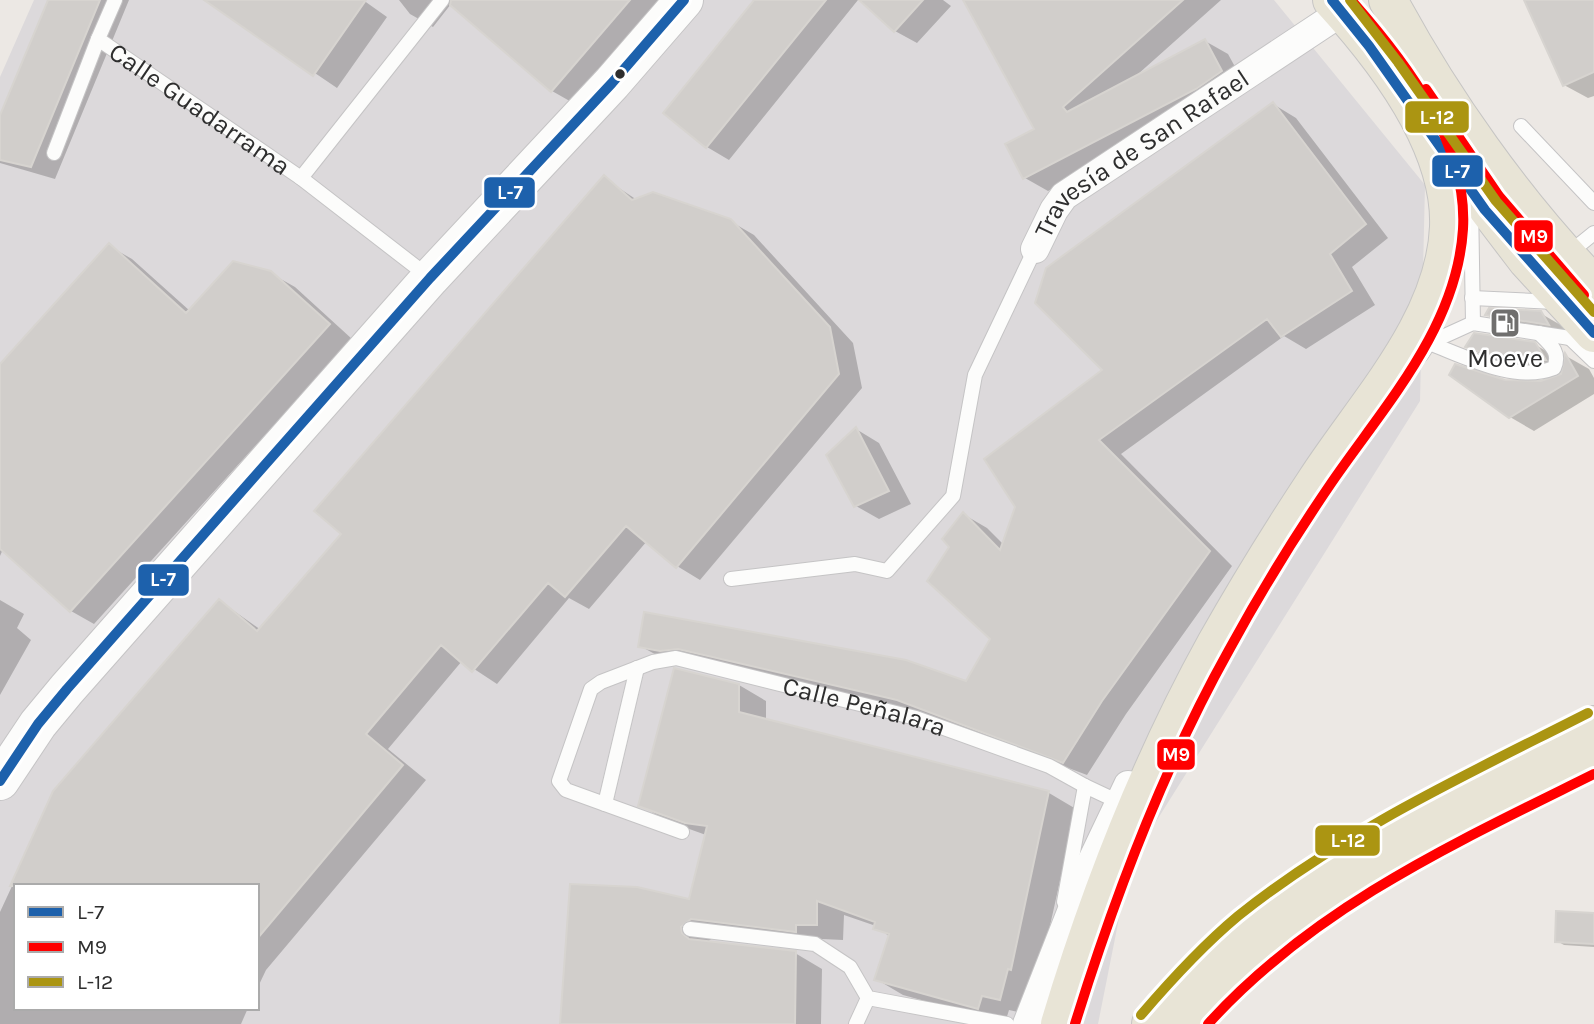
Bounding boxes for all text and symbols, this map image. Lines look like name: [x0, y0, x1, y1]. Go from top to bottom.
street label: Calle Guadarrama: [103, 36, 296, 182]
street label: Travesía de San Rafael: [1028, 63, 1255, 243]
unlabelled marker: [613, 67, 627, 81]
line badge: L-12: [1404, 100, 1470, 134]
text: L-12: [1420, 107, 1454, 129]
line badge: L-7: [1431, 154, 1484, 188]
text: L-7: [1444, 161, 1471, 183]
line badge: L-7: [483, 176, 536, 209]
text: L-7: [497, 182, 524, 204]
line badge: M9: [1513, 219, 1554, 253]
text: M9: [1520, 226, 1548, 248]
fuel station icon: Moeve: [1488, 306, 1522, 340]
place label: Moeve: [1467, 343, 1543, 374]
line badge: L-7: [137, 563, 190, 597]
text: L-7: [150, 569, 177, 591]
street label: Calle Peñalara: [780, 670, 950, 744]
line badge: M9: [1156, 738, 1196, 771]
text: M9: [1162, 744, 1190, 766]
line badge: L-12: [1314, 824, 1381, 857]
text: L-12: [1331, 830, 1365, 852]
legend: [14, 884, 259, 1010]
text: L-7: [77, 900, 104, 924]
text: M9: [77, 935, 107, 959]
text: L-12: [77, 970, 113, 994]

